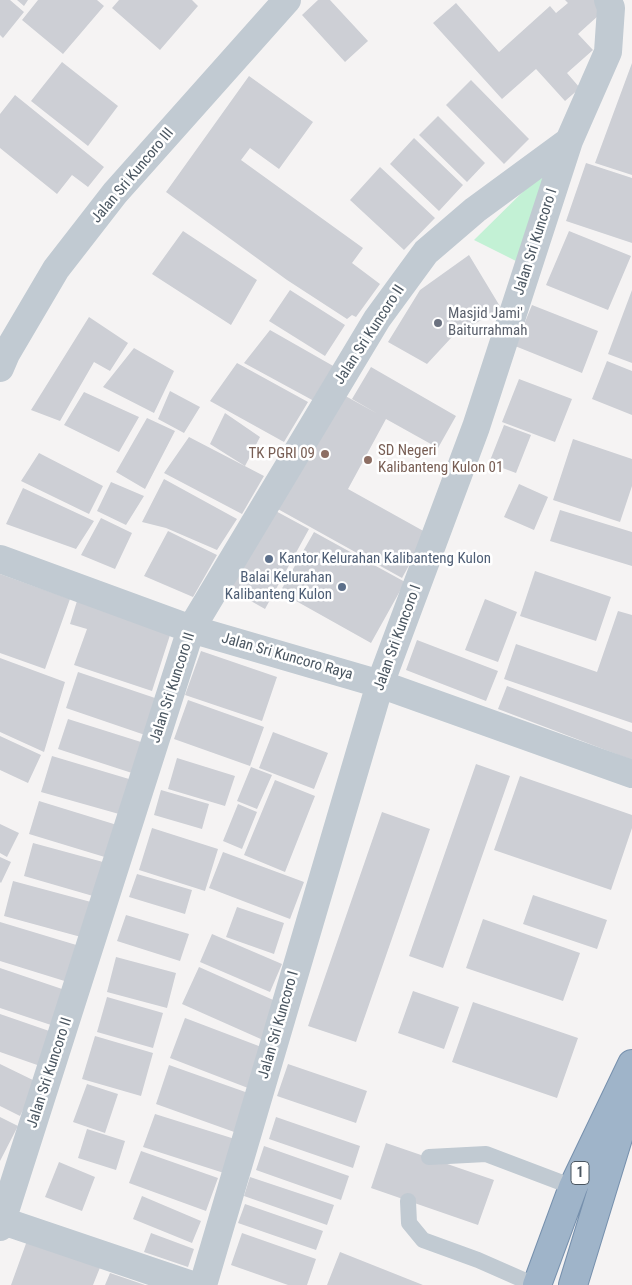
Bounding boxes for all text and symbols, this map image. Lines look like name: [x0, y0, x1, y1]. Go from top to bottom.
street label: Jalan Sri Kuncoro III: [88, 125, 178, 227]
street label: Jalan Sri Kuncoro I: [510, 186, 562, 298]
street label: Jalan Sri Kuncoro II: [331, 282, 409, 388]
place label: Masjid Jami' Baiturrahmah: [448, 305, 528, 340]
marker: Masjid Jami' Baiturrahmah: [432, 317, 444, 329]
place label: SD Negeri Kalibanteng Kulon 01: [378, 442, 503, 477]
place label: TK PGRI 09: [248, 445, 315, 463]
marker: TK PGRI 09: [319, 448, 331, 460]
marker: SD Negeri Kalibanteng Kulon 01: [362, 454, 374, 466]
place label: Kantor Kelurahan Kalibanteng Kulon: [279, 550, 491, 568]
marker: Kantor Kelurahan Kalibanteng Kulon: [263, 553, 275, 565]
place label: Balai Kelurahan Kalibanteng Kulon: [225, 569, 332, 604]
marker: Balai Kelurahan Kalibanteng Kulon: [336, 581, 348, 593]
street label: Jalan Sri Kuncoro I: [371, 583, 425, 693]
street label: Jalan Sri Kuncoro Raya: [219, 630, 355, 684]
street label: Jalan Sri Kuncoro II: [147, 631, 199, 745]
street label: Jalan Sri Kuncoro I: [255, 969, 303, 1081]
street label: Jalan Sri Kuncoro II: [24, 1016, 76, 1130]
road number: 1: [571, 1162, 589, 1184]

